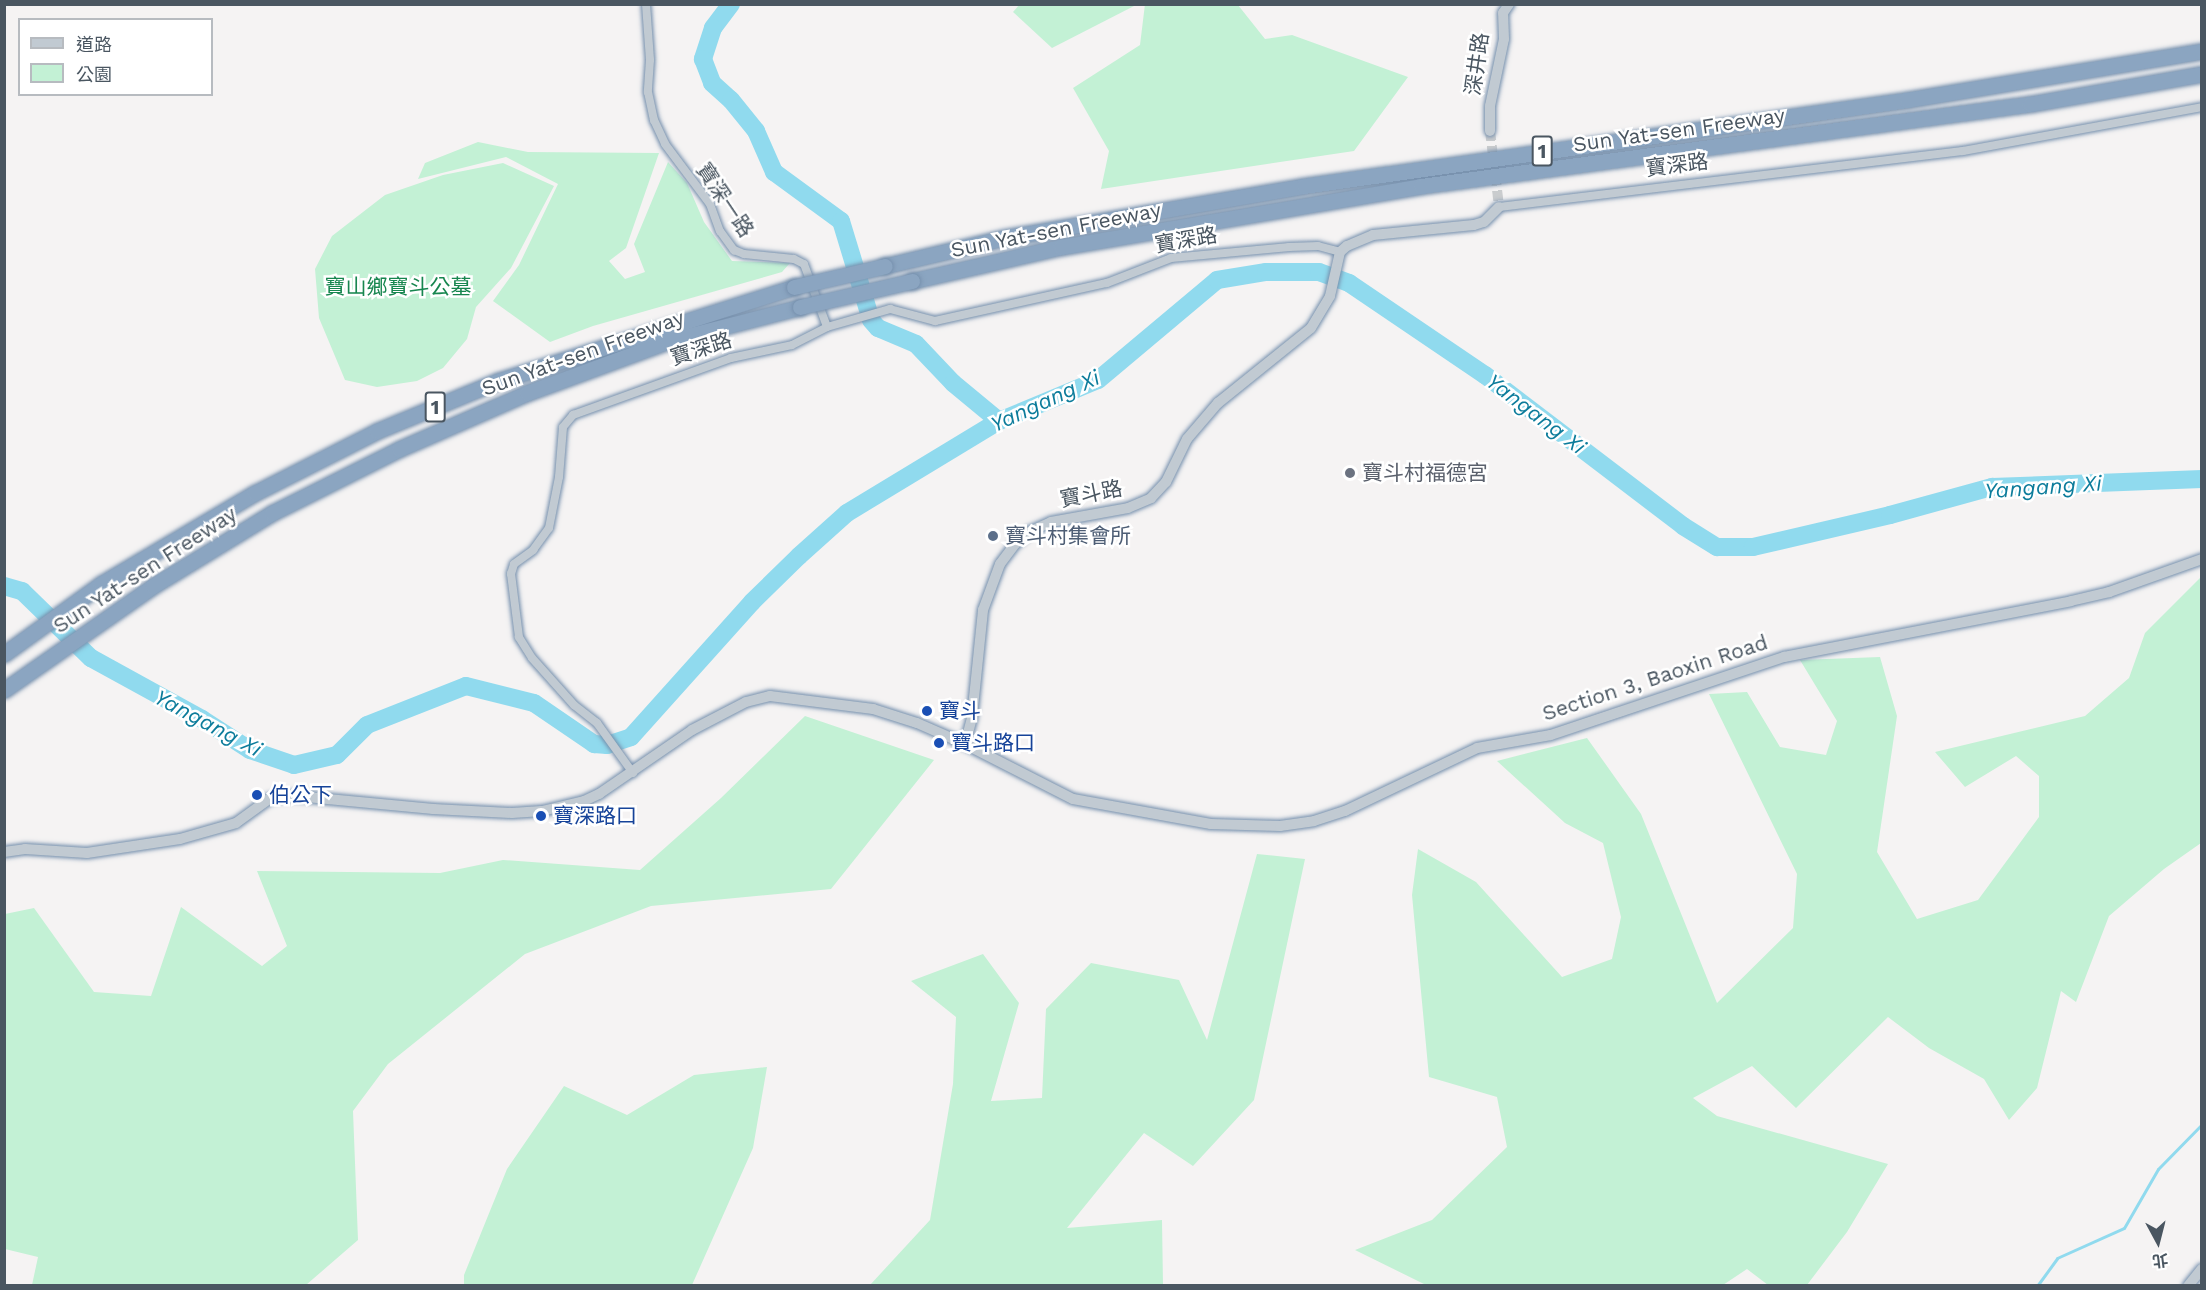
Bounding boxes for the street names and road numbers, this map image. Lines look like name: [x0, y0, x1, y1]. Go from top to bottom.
street label: 深井路: [1460, 31, 1494, 97]
street label: Sun Yat-sen Freeway: [1571, 103, 1787, 157]
road number: 1: [1532, 134, 1552, 168]
street label: 寶深路: [1644, 149, 1710, 181]
street label: 寶深一路: [691, 158, 759, 242]
street label: Sun Yat-sen Freeway: [948, 197, 1164, 263]
street label: 寶深路: [1153, 222, 1219, 258]
street label: Sun Yat-sen Freeway: [478, 305, 688, 401]
street label: 寶深路: [667, 327, 735, 371]
road number: 1: [424, 390, 446, 424]
street label: 寶斗路: [1058, 476, 1124, 512]
street label: Sun Yat-sen Freeway: [48, 501, 242, 639]
street label: Section 3, Baoxin Road: [1539, 630, 1771, 726]

